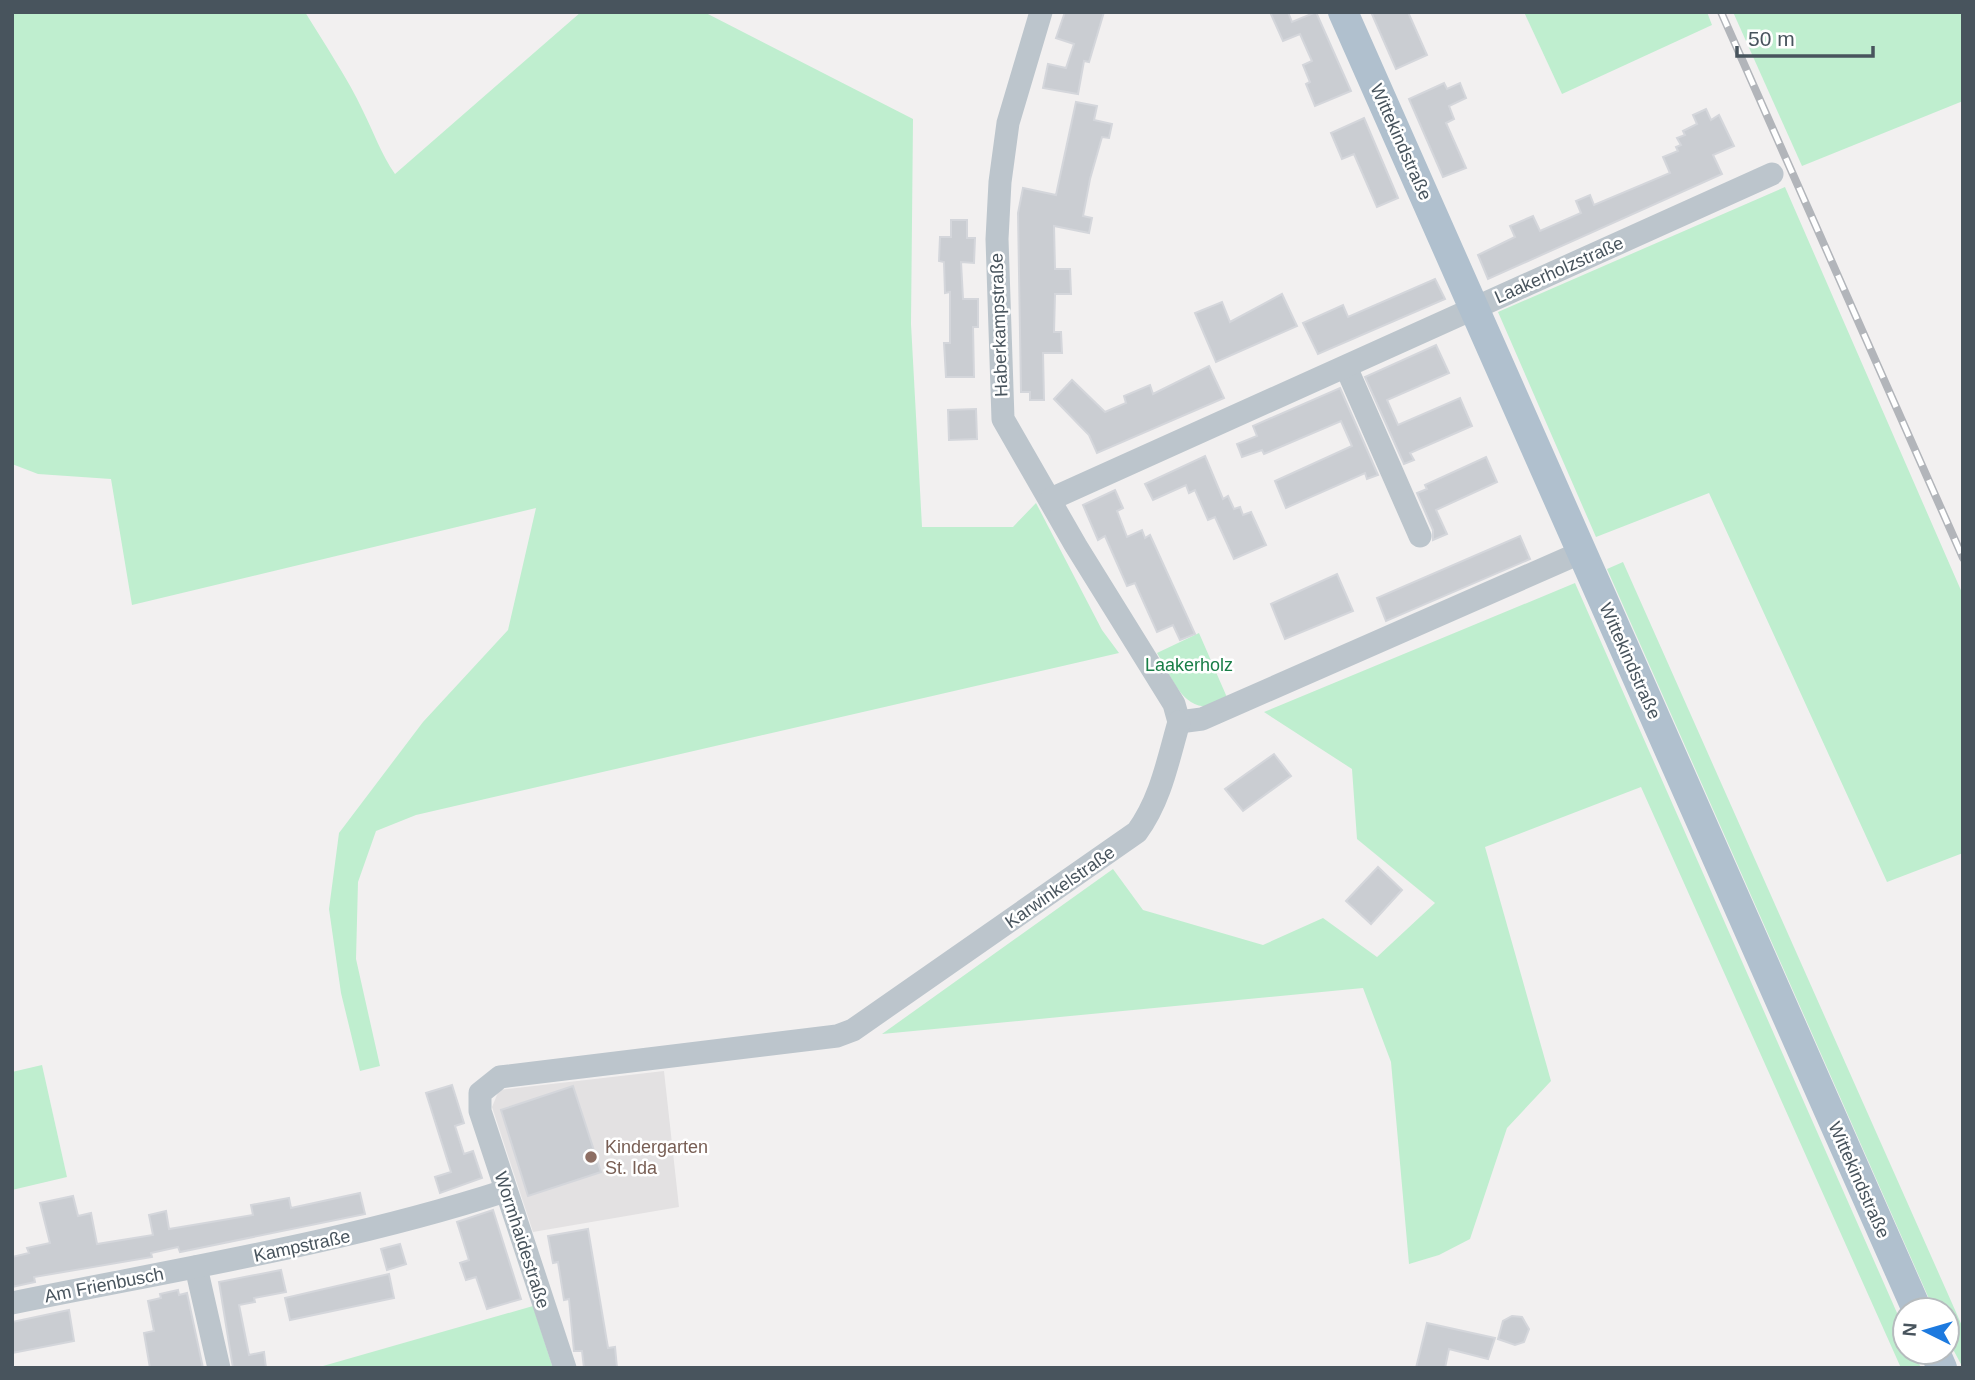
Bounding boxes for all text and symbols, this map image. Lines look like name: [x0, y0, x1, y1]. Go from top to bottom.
scale bar: [1737, 14, 1874, 58]
text: 50 m: [1748, 27, 1795, 50]
street label: Wittekindstraße: [1366, 81, 1436, 203]
street label: Laakerholzstraße: [1491, 233, 1627, 307]
street label: Haberkampstraße: [986, 253, 1012, 397]
street label: Wittekindstraße: [1595, 600, 1665, 722]
park label: Laakerholz: [1145, 655, 1233, 675]
street label: Karwinkelstraße: [1001, 842, 1119, 932]
street label: Wittekindstraße: [1824, 1119, 1894, 1241]
place label: Kindergarten St. Ida: [605, 1137, 708, 1178]
marker: Kindergarten St. Ida: [583, 1149, 599, 1165]
street label: Wormhaidestraße: [490, 1169, 554, 1311]
street label: Kampstraße: [252, 1226, 352, 1266]
street label: Am Frienbusch: [43, 1264, 165, 1306]
north arrow: [1891, 1296, 1961, 1366]
text: N: [1899, 1322, 1921, 1337]

